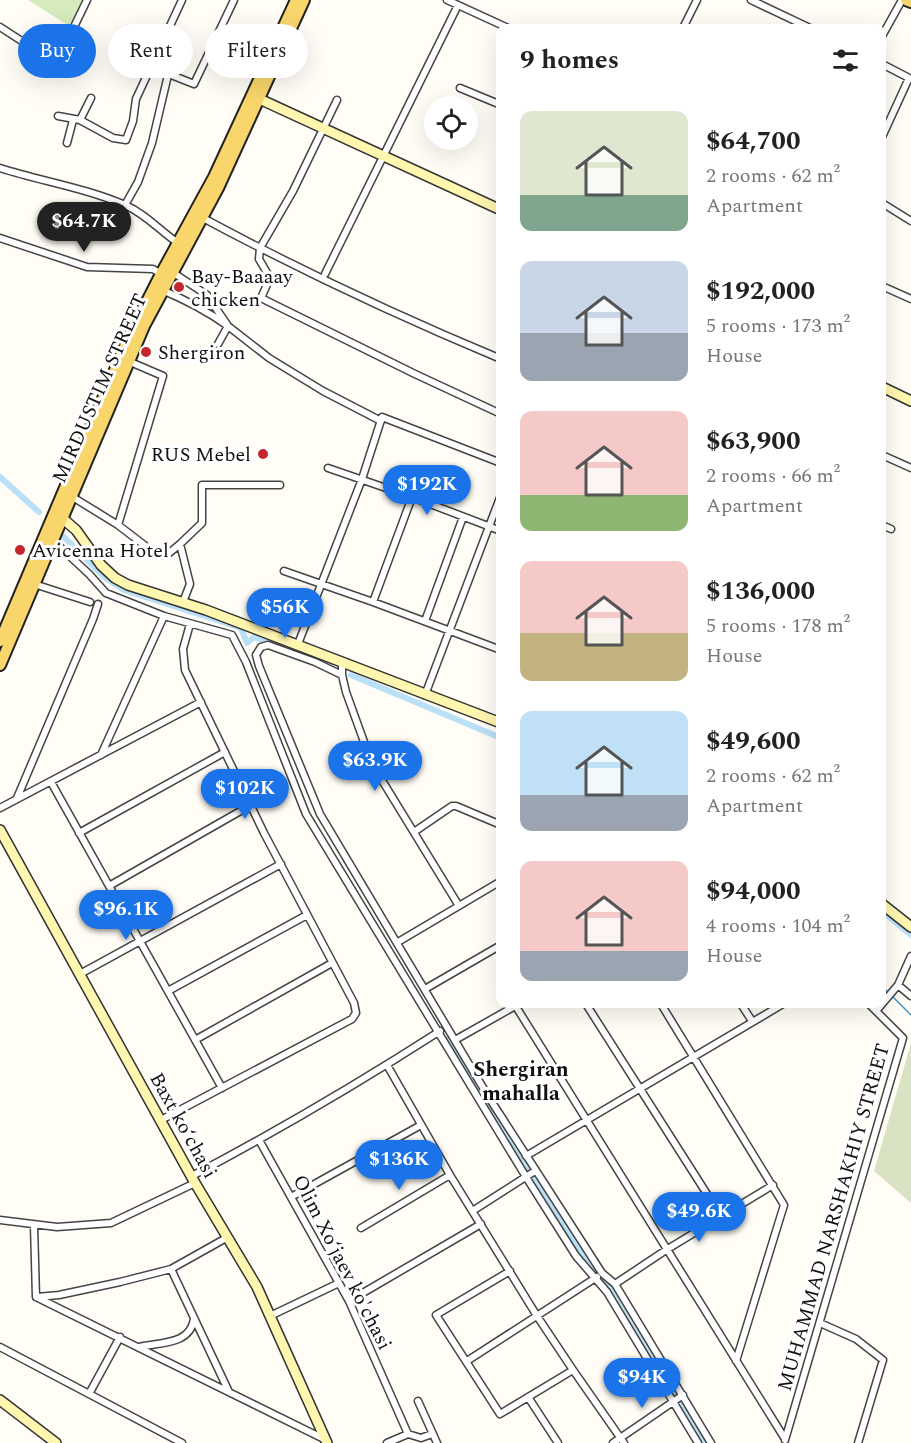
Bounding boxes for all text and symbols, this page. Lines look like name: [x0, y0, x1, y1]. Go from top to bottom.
chip: Buy: [18, 24, 96, 78]
chip: Rent: [108, 24, 193, 78]
chip: Filters: [205, 24, 308, 78]
text: 9 homes: [520, 40, 619, 80]
icon: filters: [829, 44, 862, 77]
map controls: [424, 96, 478, 150]
button: locate: [424, 96, 478, 150]
text: $64,700: [706, 121, 800, 161]
icon: home: [568, 135, 640, 207]
text: 2 rooms · 62 m²: [706, 161, 840, 191]
text: Apartment: [706, 191, 803, 221]
pin: $64.7K: [35, 202, 133, 253]
text: $64.7K: [51, 206, 117, 236]
place label: Bay-Baaaay chicken: [191, 262, 294, 315]
text: $192,000: [706, 271, 815, 311]
marker: Bay-Baaaay chicken: [172, 280, 186, 294]
icon: home: [568, 285, 640, 357]
street label: MIRDUSTIM STREET: [45, 289, 155, 488]
text: 5 rooms · 173 m²: [706, 311, 850, 341]
place label: Shergiron: [158, 338, 245, 368]
text: House: [706, 341, 763, 371]
marker: Shergiron: [139, 345, 153, 359]
text: $63,900: [706, 421, 800, 461]
icon: home: [568, 435, 640, 507]
place label: RUS Mebel: [151, 440, 251, 470]
marker: RUS Mebel: [256, 447, 270, 461]
text: 2 rooms · 66 m²: [706, 461, 840, 491]
pin: $192K: [385, 465, 469, 516]
text: $192K: [397, 469, 457, 499]
text: Apartment: [706, 491, 803, 521]
place label: Avicenna Hotel: [32, 536, 169, 566]
marker: Avicenna Hotel: [13, 543, 27, 557]
text: $136,000: [706, 571, 815, 611]
icon: home: [568, 585, 640, 657]
pin: $56K: [249, 588, 321, 639]
text: $56K: [260, 592, 310, 622]
text: 5 rooms · 178 m²: [706, 611, 850, 641]
text: House: [706, 641, 763, 671]
text: $49,600: [706, 721, 800, 761]
icon: home: [568, 735, 640, 807]
pin: $63.9K: [326, 741, 424, 792]
text: $63.9K: [342, 745, 408, 775]
text: 2 rooms · 62 m²: [706, 761, 840, 791]
pin: $102K: [203, 769, 287, 820]
text: $102K: [215, 773, 275, 803]
text: Apartment: [706, 791, 803, 821]
text: $94,000: [706, 871, 800, 911]
icon: home: [568, 885, 640, 957]
pin: $96.1K: [77, 890, 175, 941]
text: $96.1K: [93, 894, 159, 924]
text: 4 rooms · 104 m²: [706, 911, 850, 941]
text: House: [706, 941, 763, 971]
street label: MUHAMMAD NARSHAKHIY STREET: [770, 1040, 898, 1395]
district label: Shergiran mahalla: [473, 1054, 569, 1110]
street label: Baxt koʻchasi: [142, 1067, 225, 1184]
pin: $136K: [357, 1140, 441, 1191]
text: $136K: [369, 1144, 429, 1174]
street label: Olim Xoʻjaev ko'chasi: [285, 1169, 399, 1355]
pin: $49.6K: [650, 1192, 748, 1243]
text: $49.6K: [666, 1196, 732, 1226]
pin: $94K: [606, 1358, 678, 1409]
text: $94K: [617, 1362, 667, 1392]

